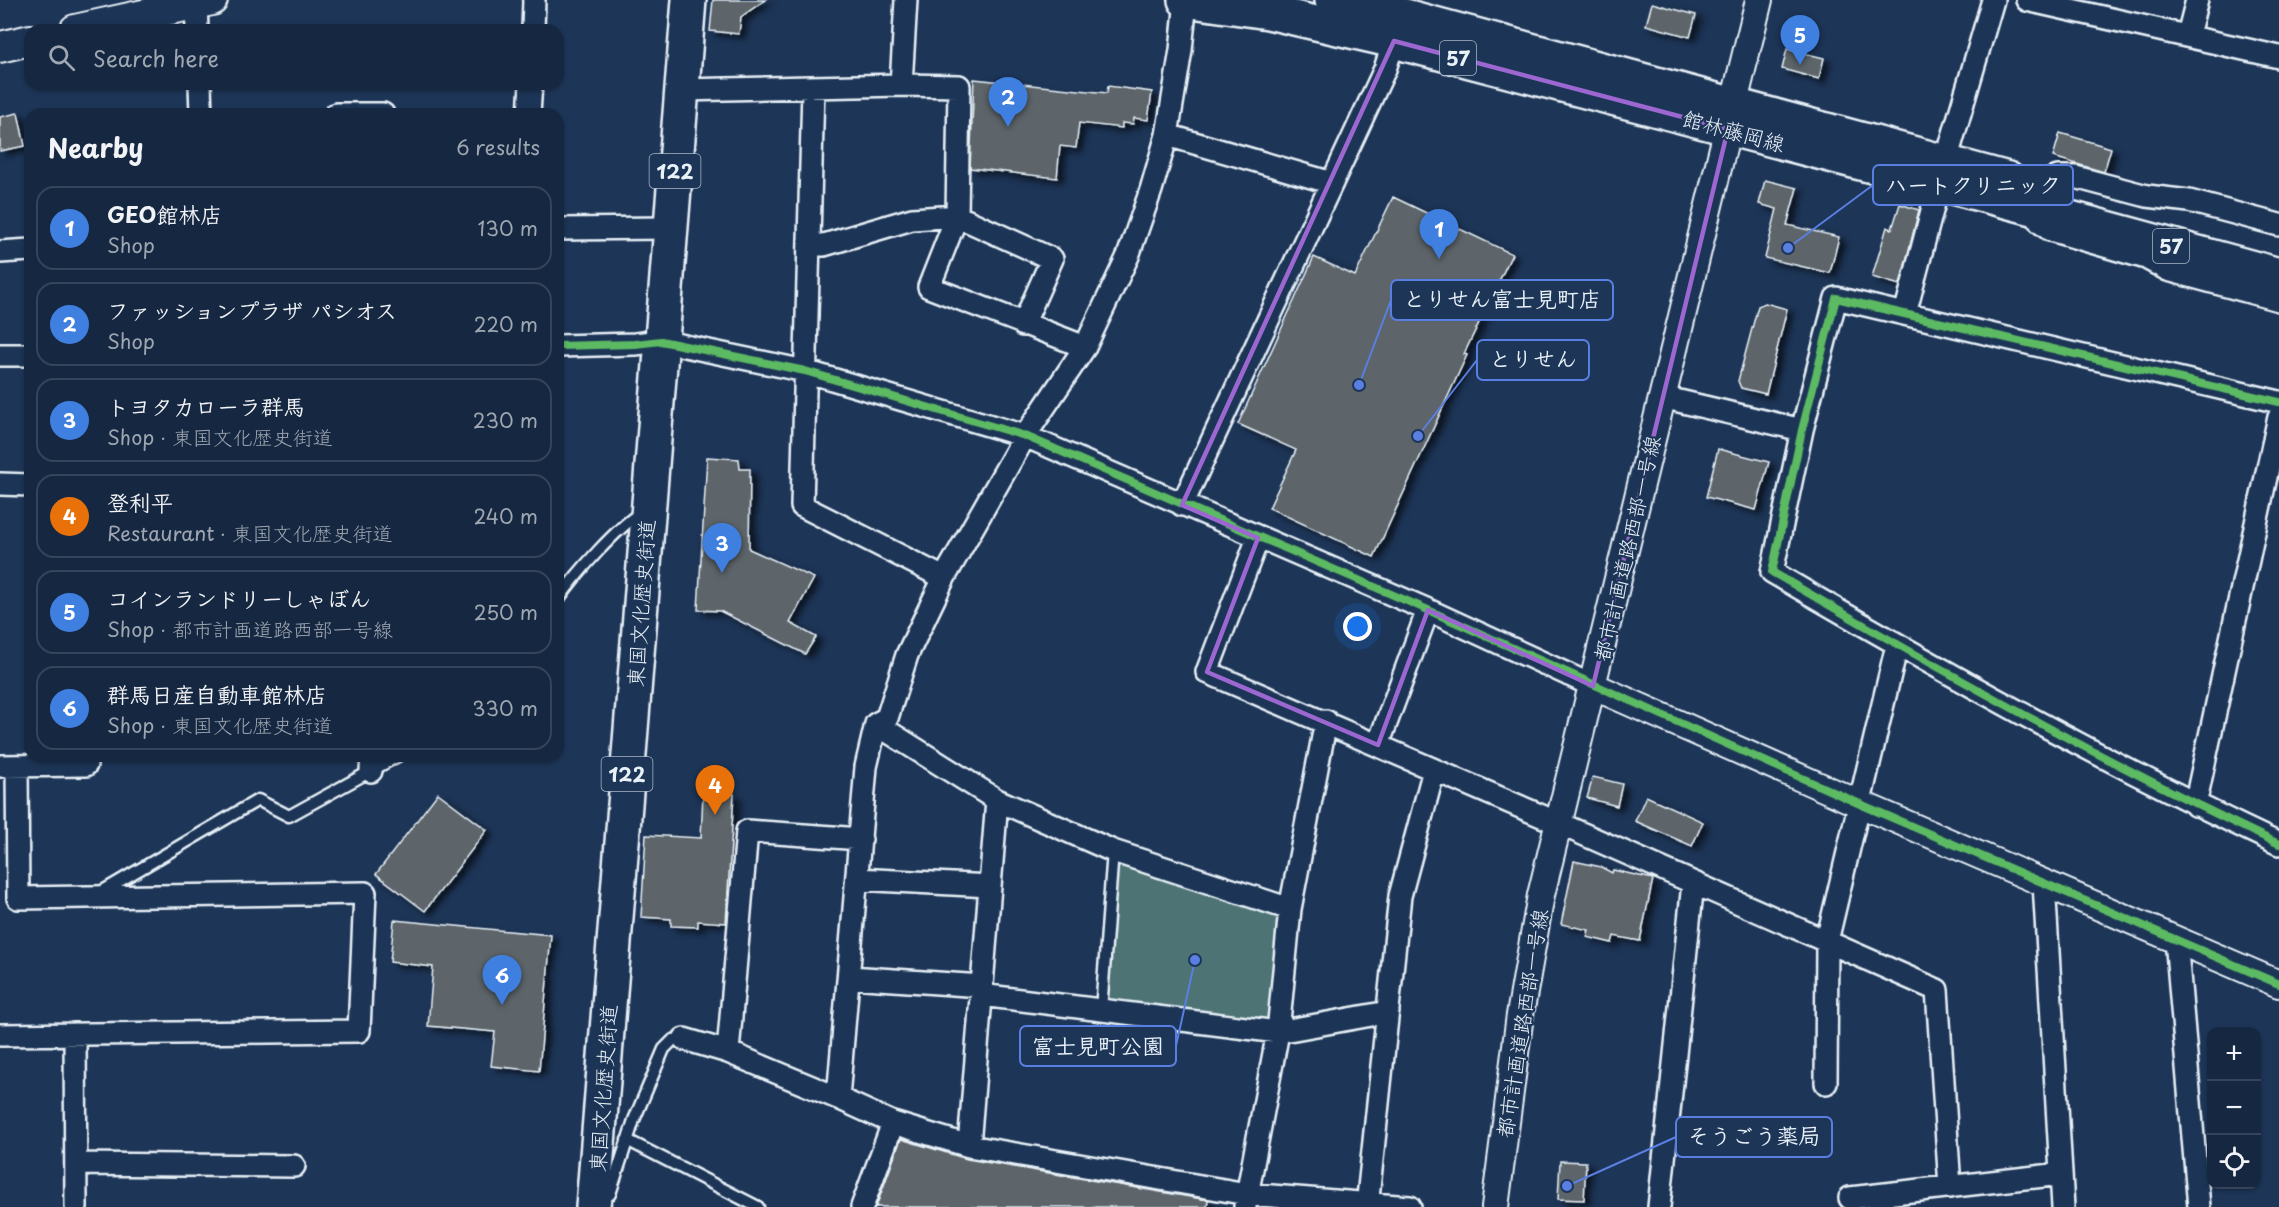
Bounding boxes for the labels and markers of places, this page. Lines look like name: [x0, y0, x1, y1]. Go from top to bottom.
pin: 5: [1780, 16, 1820, 65]
pin: 2: [988, 78, 1028, 127]
callout: ハートクリニック: [1873, 165, 2073, 205]
pin: 1: [1420, 210, 1458, 259]
callout: とりせん富士見町店: [1391, 280, 1613, 320]
callout: とりせん: [1477, 340, 1589, 380]
pin: 3: [702, 524, 742, 573]
pin: 4: [696, 766, 734, 815]
pin: 6: [482, 956, 522, 1005]
callout: 富士見町公園: [1020, 1026, 1176, 1066]
callout: そうごう薬局: [1676, 1117, 1832, 1157]

